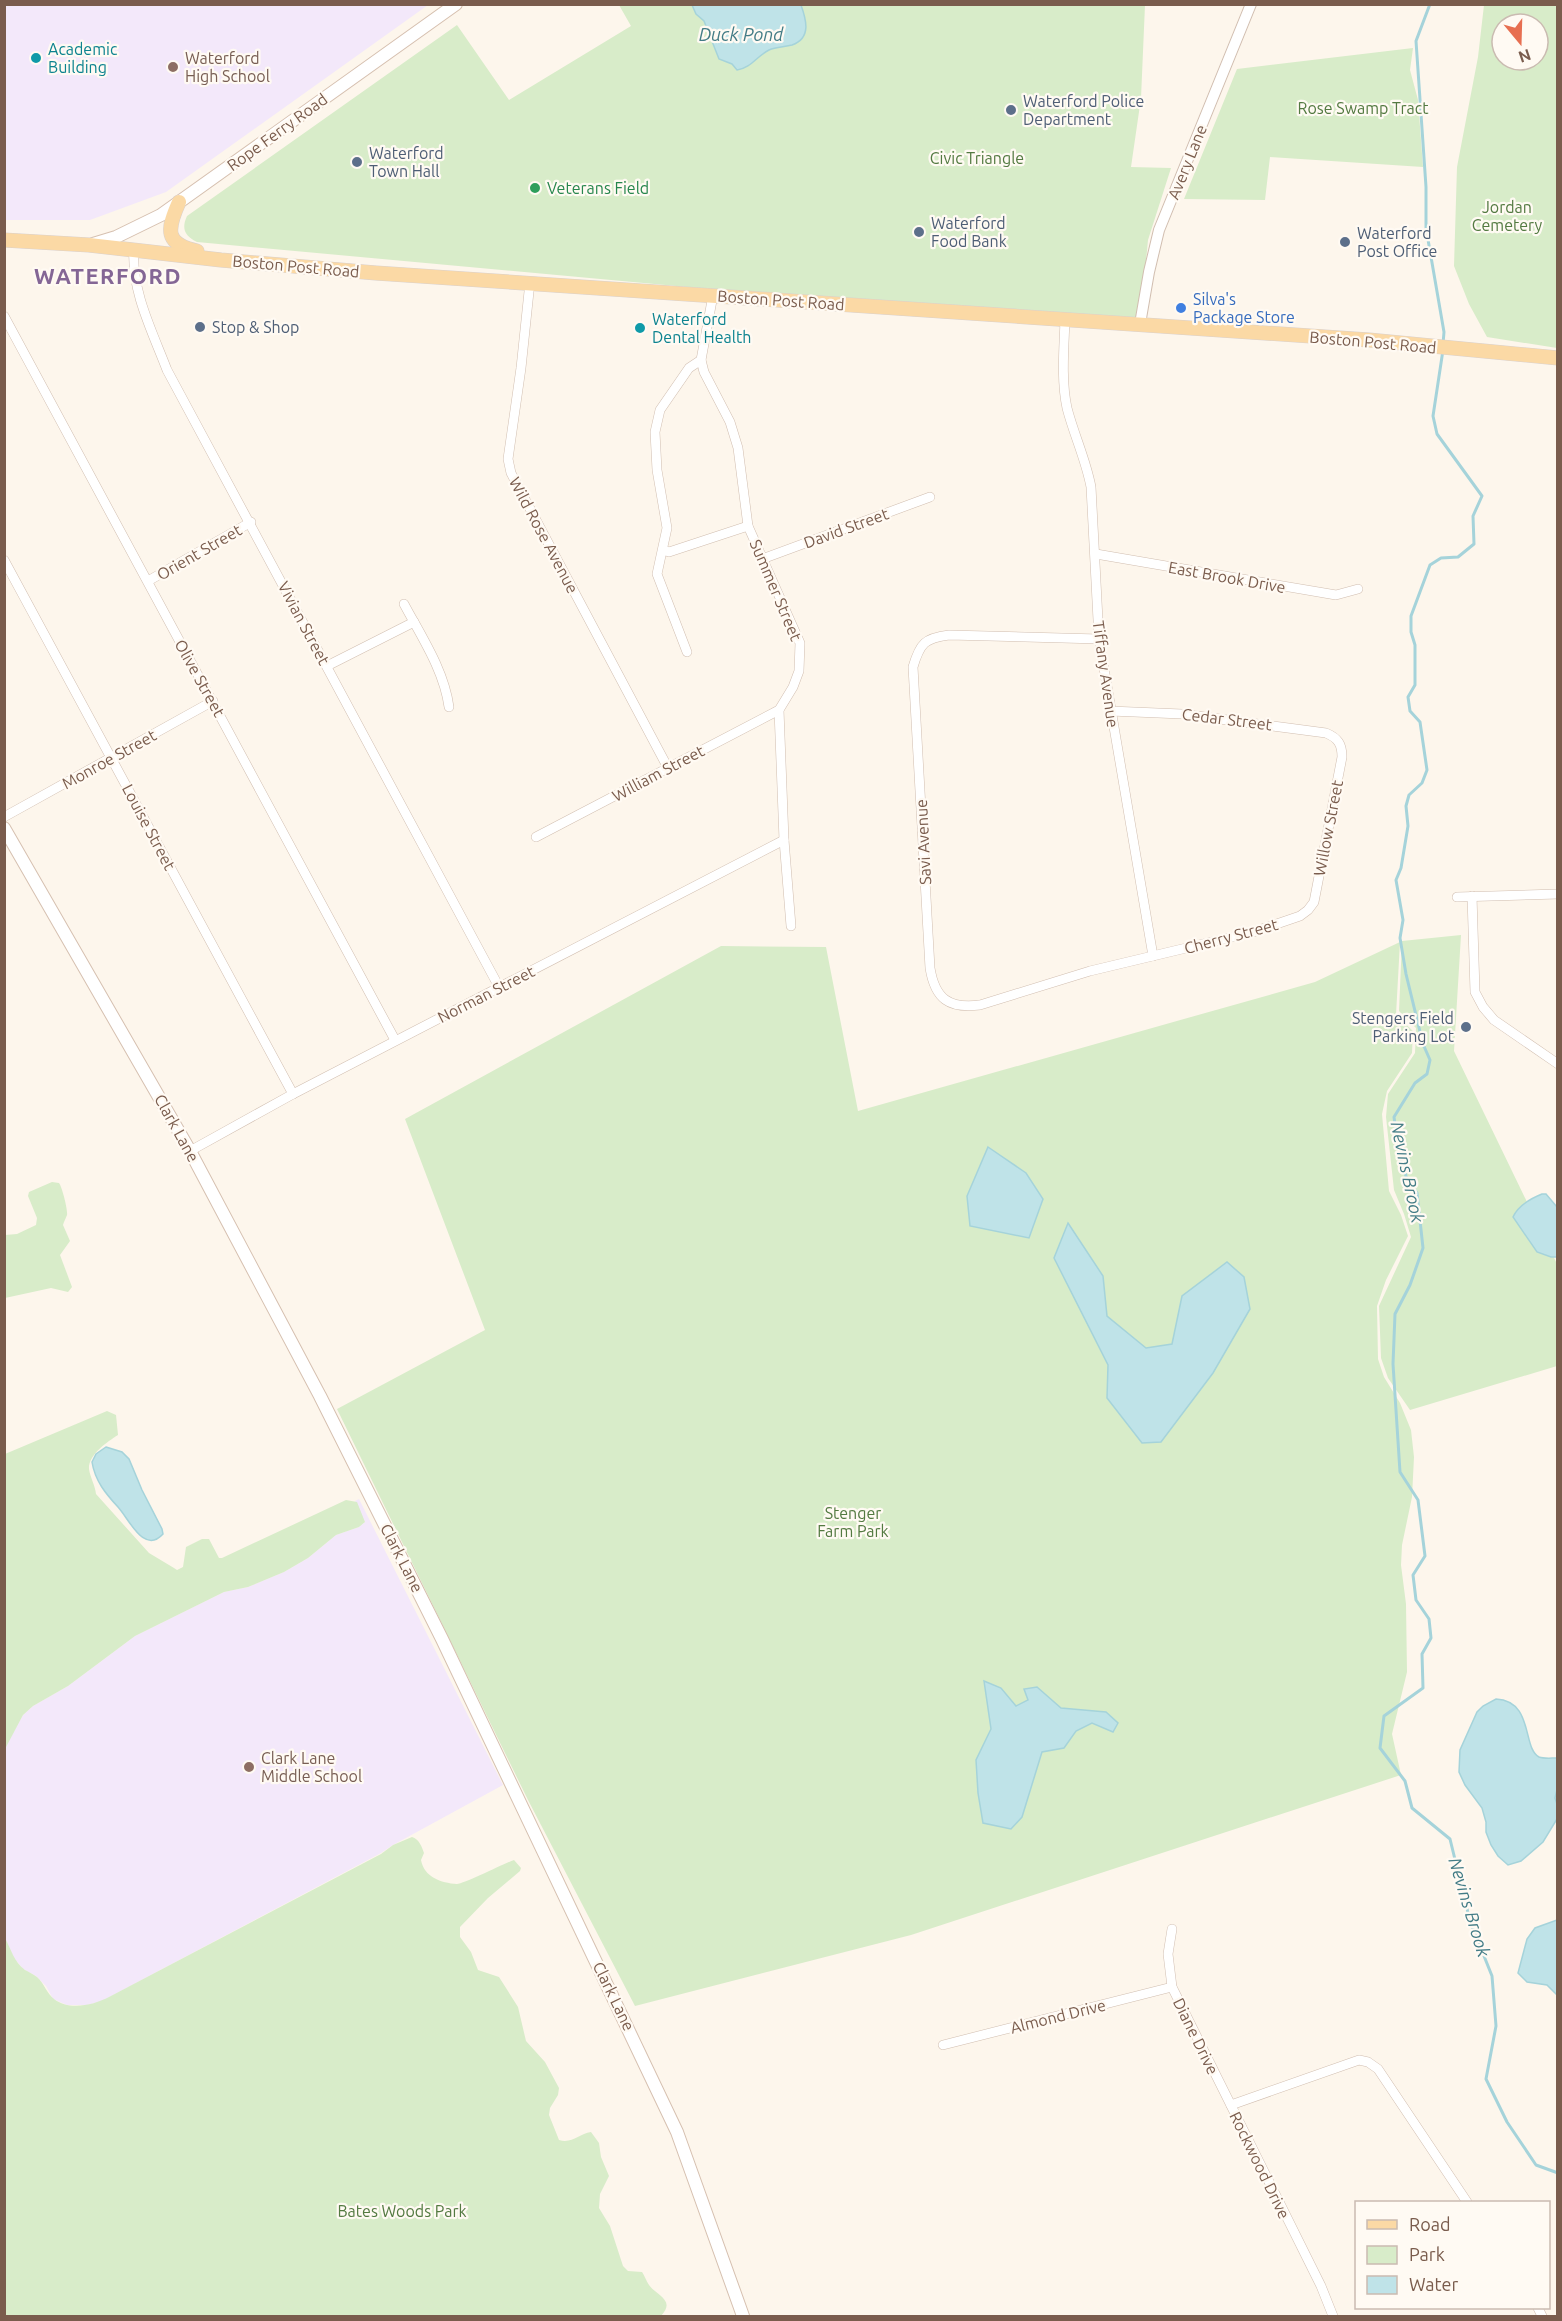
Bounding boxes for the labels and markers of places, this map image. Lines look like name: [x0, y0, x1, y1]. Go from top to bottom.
place label: Academic Building: [48, 40, 118, 76]
place label: Waterford High School: [185, 49, 270, 85]
marker: Academic Building: [29, 51, 43, 65]
marker: Waterford High School: [166, 60, 180, 74]
place label: Waterford Police Department: [1023, 92, 1144, 128]
marker: Waterford Police Department: [1004, 103, 1018, 117]
place label: Waterford Town Hall: [369, 144, 444, 180]
marker: Waterford Town Hall: [350, 155, 364, 169]
place label: Veterans Field: [547, 179, 649, 197]
marker: Veterans Field: [528, 181, 542, 195]
place label: Waterford Food Bank: [931, 214, 1007, 250]
place label: Waterford Post Office: [1357, 224, 1437, 260]
marker: Waterford Food Bank: [912, 225, 926, 239]
marker: Waterford Post Office: [1338, 235, 1352, 249]
place label: Silva's Package Store: [1193, 290, 1295, 326]
marker: Silva's Package Store: [1174, 301, 1188, 315]
place label: Waterford Dental Health: [652, 310, 751, 346]
place label: Stop & Shop: [212, 318, 299, 336]
marker: Stop & Shop: [193, 320, 207, 334]
marker: Waterford Dental Health: [633, 321, 647, 335]
place label: Stengers Field Parking Lot: [1352, 1009, 1455, 1045]
marker: Stengers Field Parking Lot: [1459, 1020, 1473, 1034]
place label: Clark Lane Middle School: [261, 1749, 362, 1785]
marker: Clark Lane Middle School: [242, 1760, 256, 1774]

